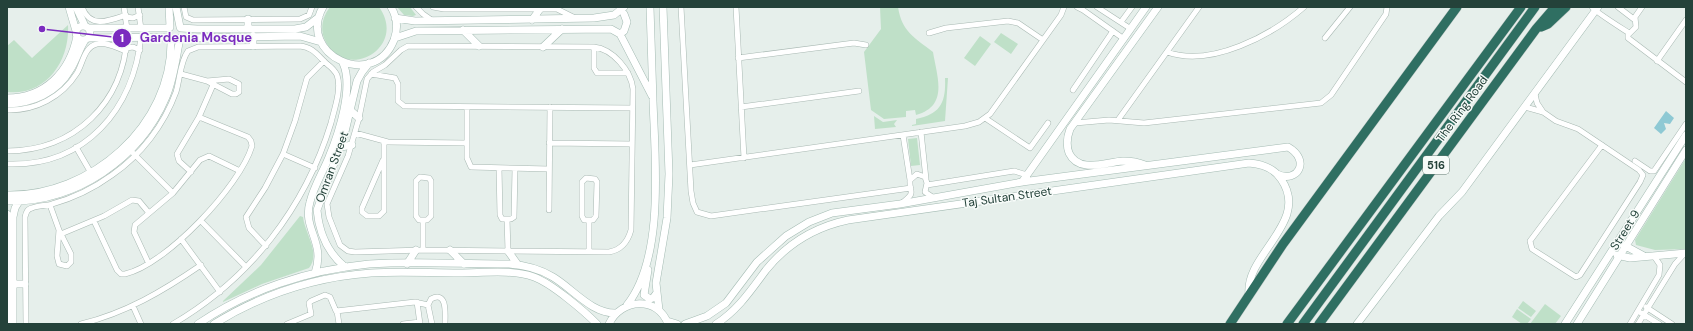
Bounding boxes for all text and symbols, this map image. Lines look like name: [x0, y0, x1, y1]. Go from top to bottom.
callout: Gardenia Mosque: [112, 25, 260, 50]
text: Gardenia Mosque: [140, 29, 252, 46]
text: 1: [120, 30, 124, 46]
street label: The Ring Road: [1432, 73, 1492, 145]
street label: Omran Street: [312, 129, 352, 205]
road number: 516: [1423, 156, 1449, 174]
street label: Taj Sultan Street: [961, 183, 1053, 211]
street label: Street 9: [1606, 207, 1644, 253]

